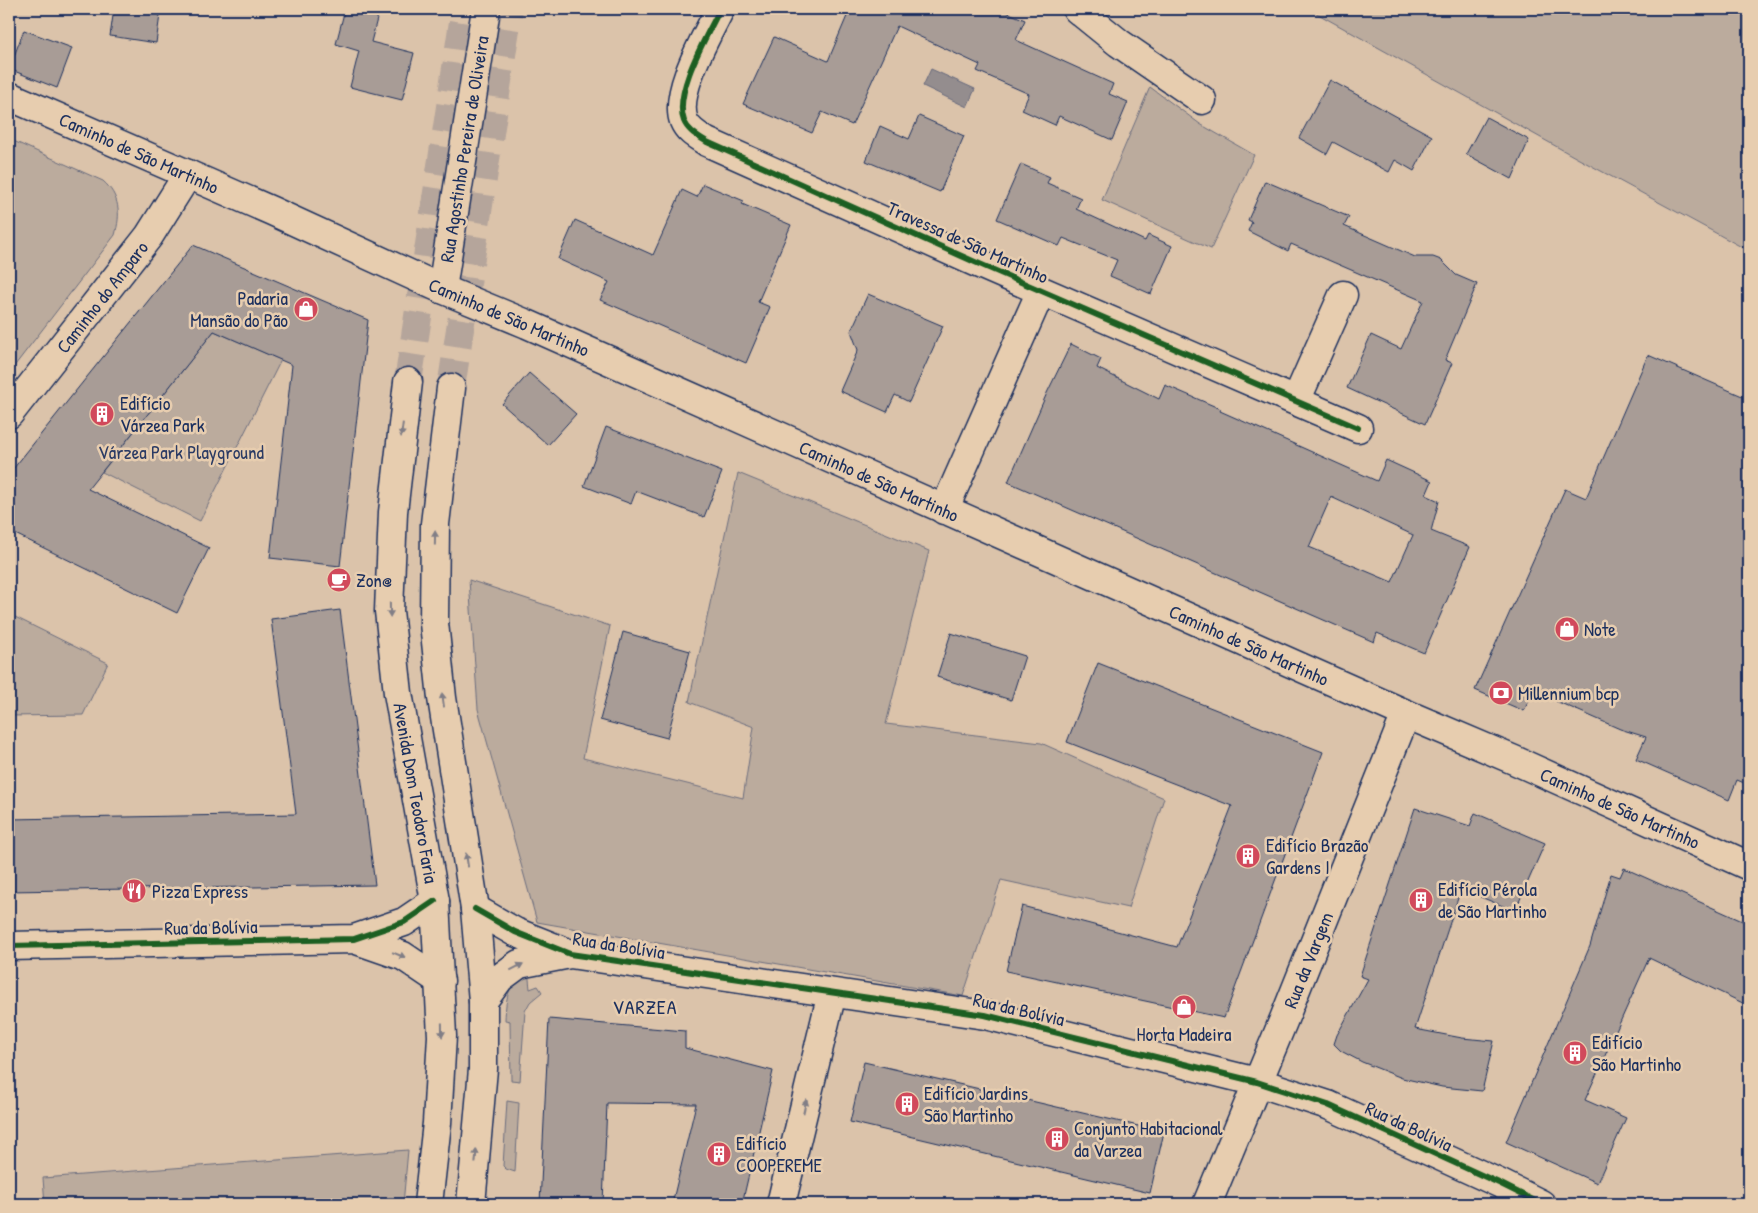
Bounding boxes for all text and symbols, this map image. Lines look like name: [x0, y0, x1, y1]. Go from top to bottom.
street label: Rua Agostinho Pereira de Oliveira: [433, 34, 495, 264]
street label: Caminho de São Martinho: [55, 106, 223, 200]
street label: Travessa de São Martinho: [883, 195, 1053, 289]
street label: Caminho do Amparo: [50, 235, 154, 359]
street label: Caminho de São Martinho: [425, 271, 594, 363]
place label: Padaria Mansão do Pão: [190, 285, 289, 333]
shop icon: Padaria Mansão do Pão: [293, 296, 319, 322]
place label: Edifício Várzea Park: [120, 390, 205, 438]
building icon: Edifício Várzea Park: [89, 401, 115, 427]
one-way arrow: [398, 423, 406, 439]
street label: Caminho de São Martinho: [795, 434, 963, 528]
park label: Várzea Park Playground: [98, 439, 264, 465]
one-way arrow: [431, 530, 439, 546]
cafe icon: Zon@: [326, 567, 352, 593]
place label: Zon@: [356, 567, 392, 593]
street label: Caminho de São Martinho: [1165, 598, 1333, 692]
one-way arrow: [386, 602, 394, 618]
shop icon: Note: [1554, 616, 1580, 642]
place label: Note: [1584, 616, 1616, 642]
bank icon: Millennium bcp: [1488, 680, 1514, 706]
place label: Millennium bcp: [1518, 680, 1619, 706]
one-way arrow: [439, 691, 447, 707]
street label: Avenida Dom Teodoro Faria: [387, 701, 445, 886]
street label: Caminho de São Martinho: [1536, 761, 1704, 855]
place label: Edifício Brazão Gardens I: [1266, 832, 1369, 880]
building icon: Edifício Brazão Gardens I: [1235, 843, 1261, 869]
one-way arrow: [462, 852, 470, 868]
place label: Edifício Pérola de São Martinho: [1438, 876, 1547, 924]
restaurant icon: Pizza Express: [121, 878, 147, 904]
place label: Pizza Express: [152, 878, 248, 904]
building icon: Edifício Pérola de São Martinho: [1408, 887, 1434, 913]
street label: Rua da Vargem: [1277, 908, 1339, 1012]
street label: Rua da Bolívia: [164, 913, 258, 941]
street label: Rua da Bolívia: [571, 925, 668, 965]
one-way arrow: [392, 952, 406, 960]
one-way arrow: [510, 963, 524, 971]
street label: Rua da Bolívia: [971, 986, 1068, 1032]
district label: VARZEA: [613, 993, 677, 1020]
shop icon: Horta Madeira: [1171, 994, 1197, 1020]
place label: Horta Madeira: [1137, 1021, 1232, 1047]
one-way arrow: [438, 1022, 446, 1038]
place label: Edifício São Martinho: [1592, 1029, 1682, 1077]
building icon: Edifício São Martinho: [1562, 1040, 1588, 1066]
place label: Edifício Jardins São Martinho: [924, 1080, 1028, 1128]
building icon: Edifício Jardins São Martinho: [894, 1091, 920, 1117]
street label: Rua da Bolívia: [1361, 1095, 1457, 1158]
one-way arrow: [801, 1098, 809, 1113]
place label: Conjunto Habitacional da Varzea: [1074, 1115, 1224, 1163]
building icon: Conjunto Habitacional da Varzea: [1044, 1126, 1070, 1152]
place label: Edifício COOPEREME: [736, 1130, 822, 1178]
building icon: Edifício COOPEREME: [706, 1141, 732, 1167]
one-way arrow: [472, 1147, 480, 1163]

